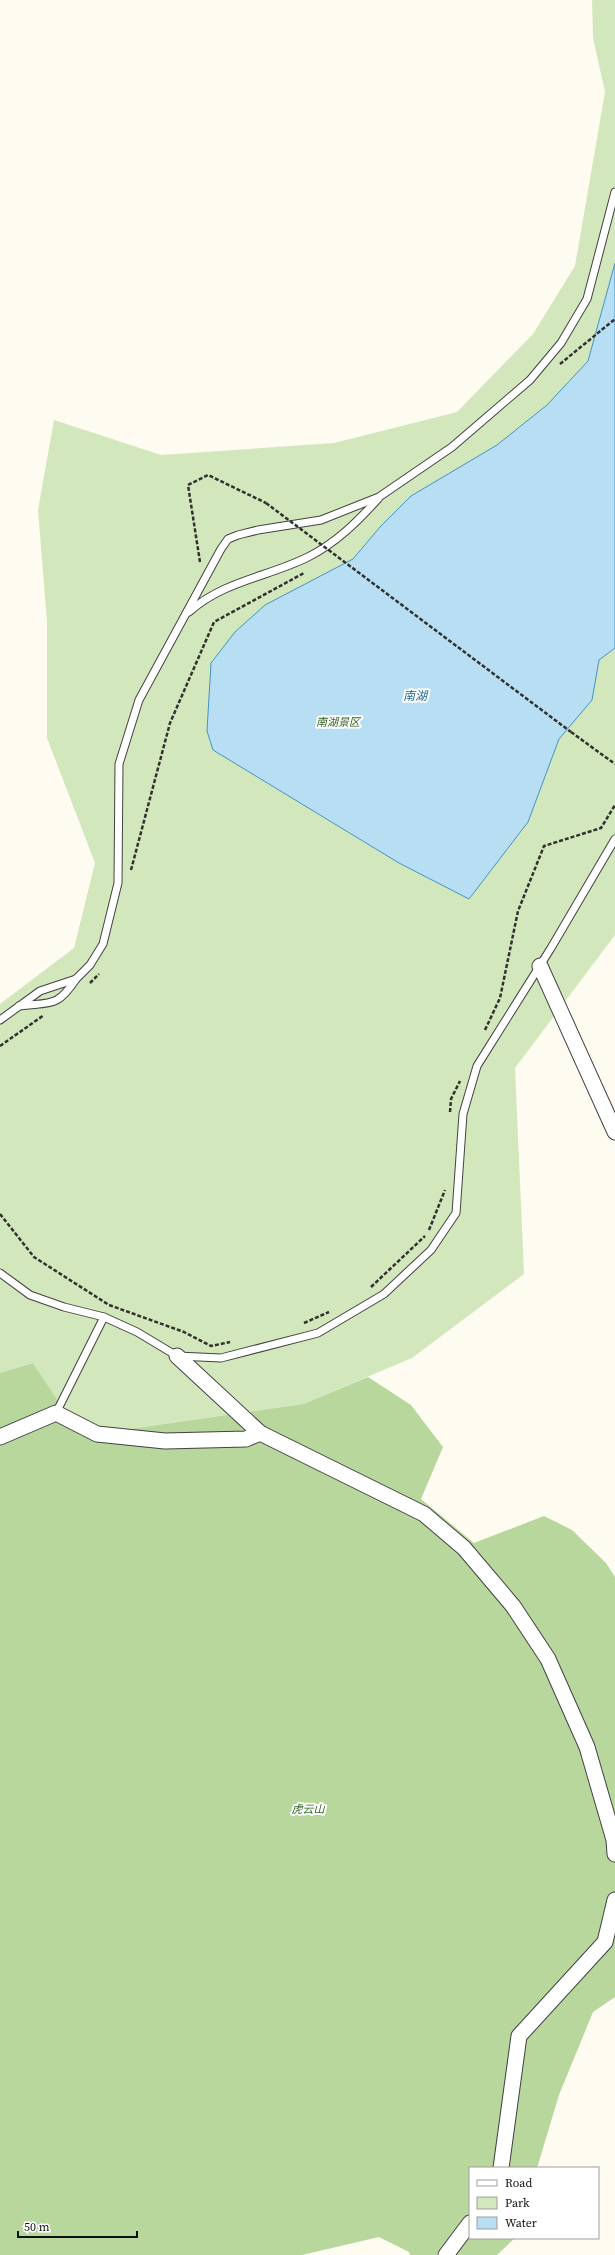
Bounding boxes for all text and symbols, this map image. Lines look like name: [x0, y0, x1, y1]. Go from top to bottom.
water label: 南湖: [403, 688, 429, 704]
park label: 南湖景区: [316, 715, 362, 730]
park label: 虎云山: [292, 1802, 325, 1817]
legend: [469, 2167, 599, 2239]
text: Road: [505, 2175, 532, 2191]
text: Park: [505, 2195, 530, 2211]
scale bar: [18, 2213, 137, 2239]
text: Water: [505, 2215, 537, 2231]
text: 50 m: [24, 2219, 50, 2235]

